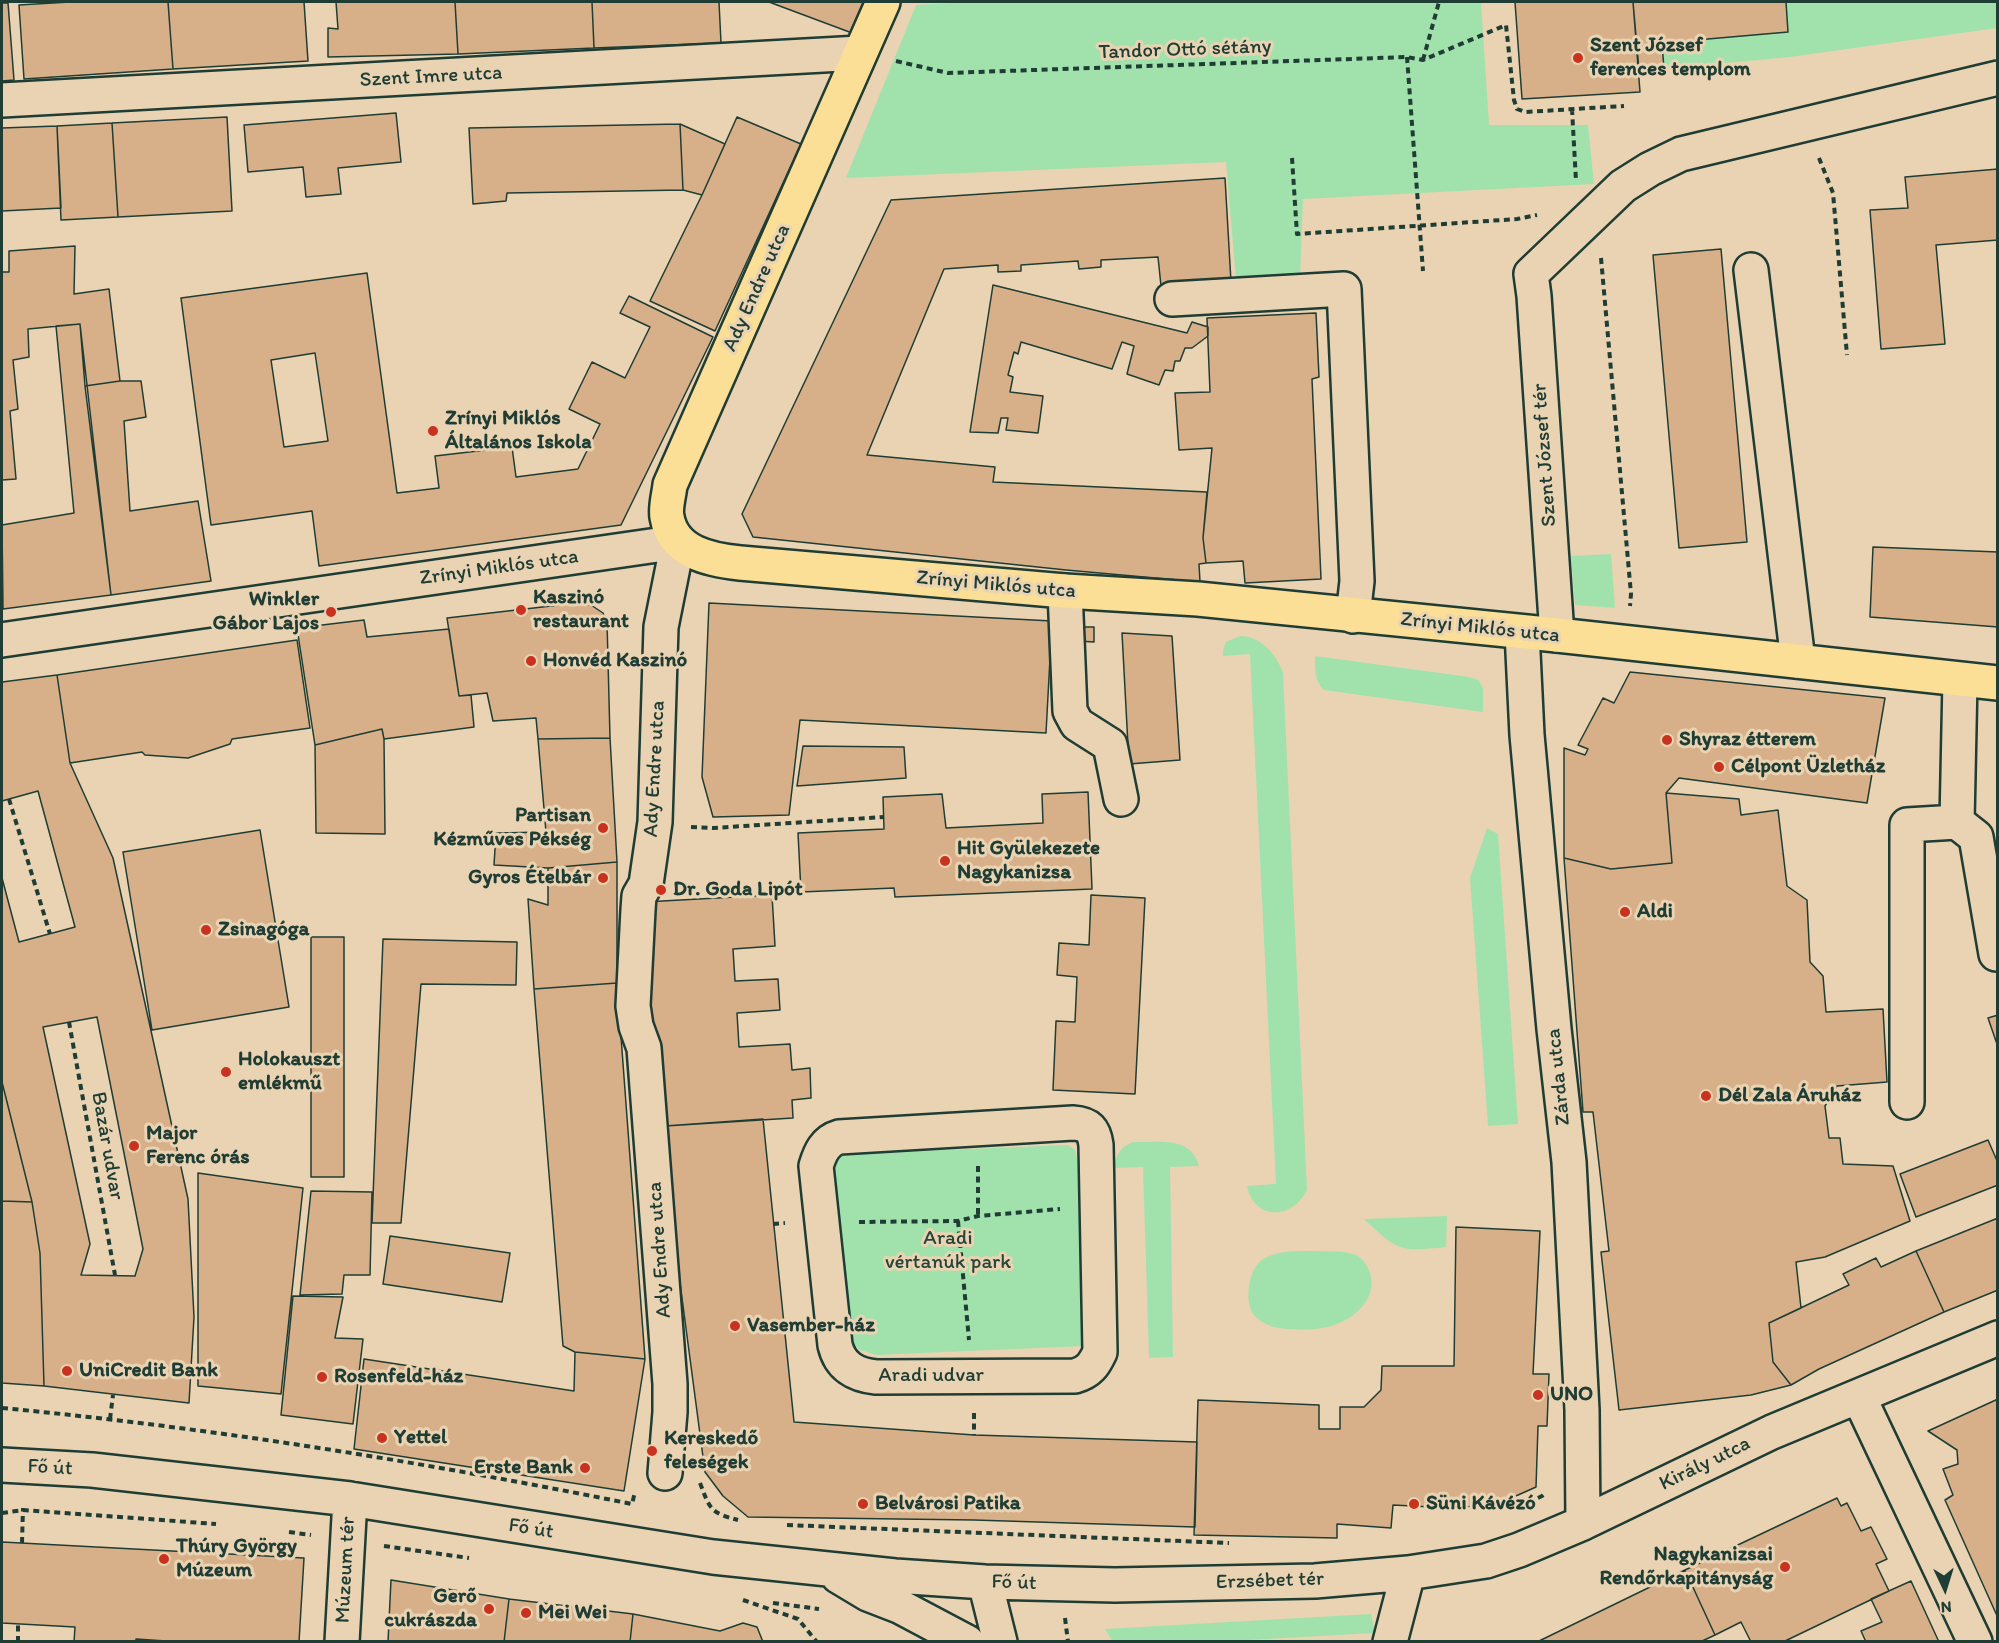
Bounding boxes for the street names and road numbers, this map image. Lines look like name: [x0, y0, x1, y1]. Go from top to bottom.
street label: Tandor Ottó sétány: [1098, 34, 1272, 66]
street label: Szent Imre utca: [359, 61, 503, 93]
street label: Ady Endre utca: [718, 220, 796, 356]
street label: Szent József tér: [1527, 383, 1563, 527]
street label: Zrínyi Miklós utca: [418, 544, 580, 592]
street label: Zrínyi Miklós utca: [915, 565, 1077, 605]
street label: Zrínyi Miklós utca: [1399, 607, 1561, 649]
street label: Ady Endre utca: [639, 700, 671, 838]
street label: Zárda utca: [1541, 1027, 1577, 1127]
street label: Bazár udvar: [85, 1090, 129, 1202]
street label: Ady Endre utca: [643, 1181, 677, 1319]
street label: Aradi udvar: [878, 1363, 984, 1389]
street label: Király utca: [1655, 1431, 1755, 1497]
street label: Fő út: [27, 1454, 73, 1482]
street label: Fő út: [507, 1513, 555, 1545]
street label: Múzeum tér: [331, 1516, 361, 1624]
street label: Erzsébet tér: [1215, 1567, 1325, 1595]
street label: Fő út: [991, 1570, 1037, 1596]

